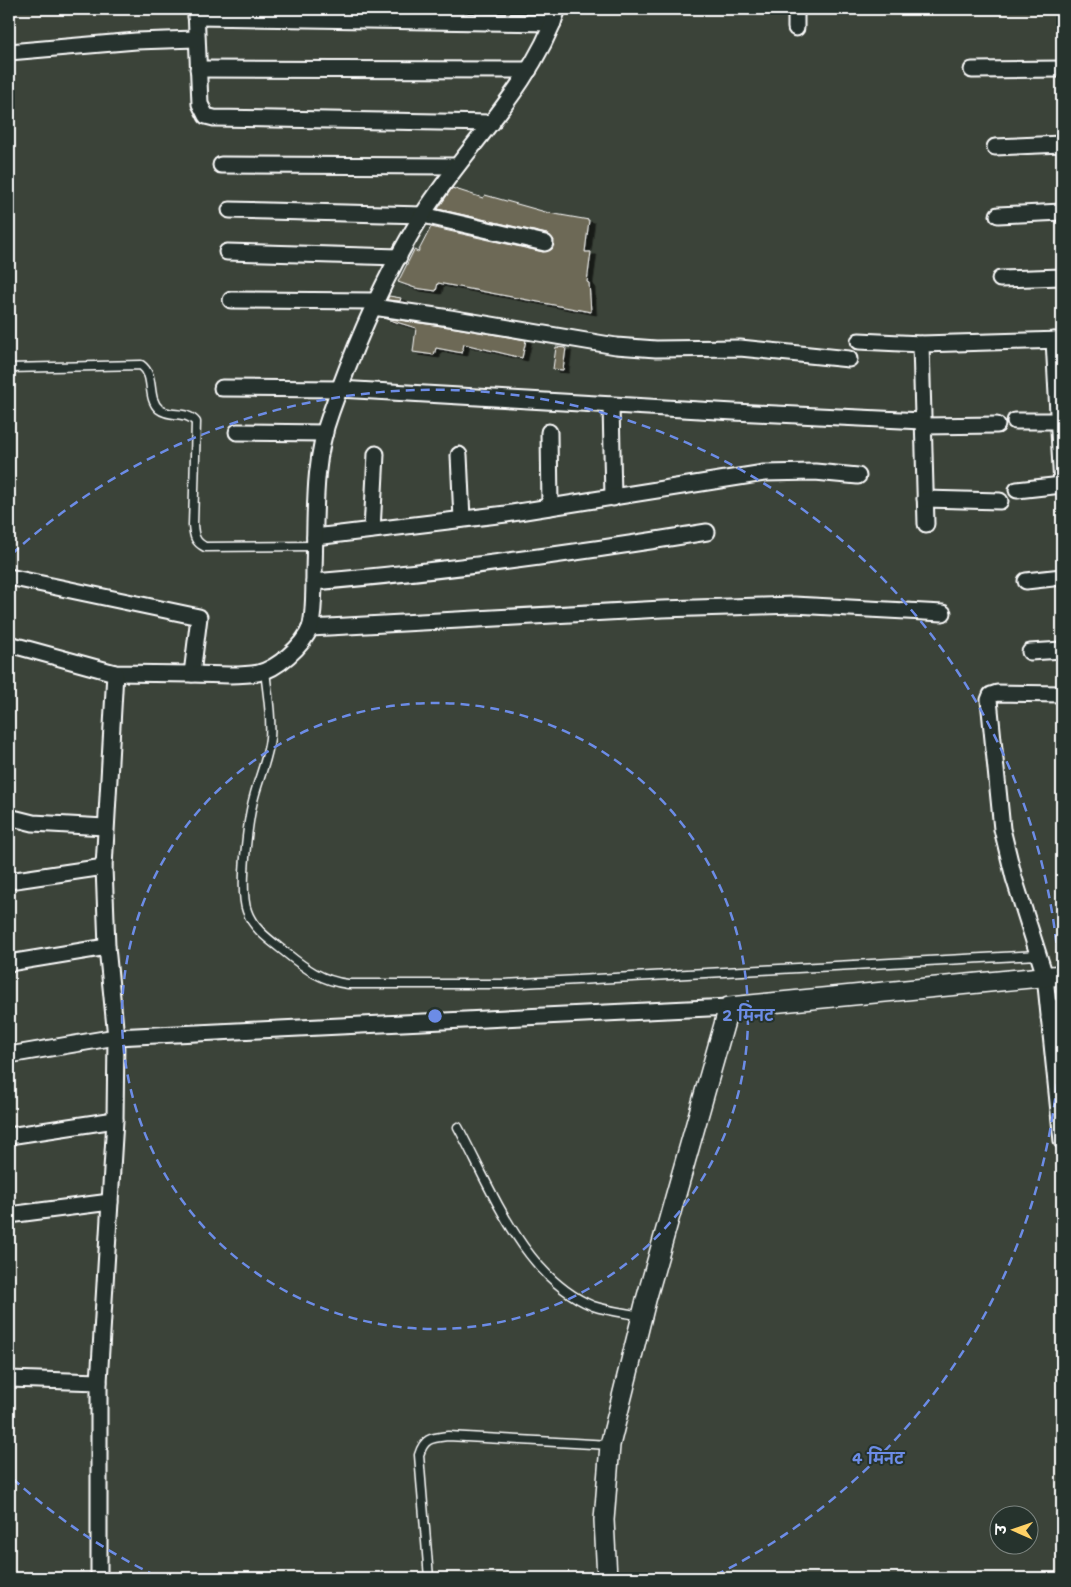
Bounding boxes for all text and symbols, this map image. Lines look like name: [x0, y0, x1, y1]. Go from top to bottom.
text: 2 मिनट: [722, 1003, 775, 1026]
centre of rings: [426, 1007, 444, 1025]
text: 4 मिनट: [852, 1446, 905, 1469]
north arrow: [988, 1504, 1038, 1554]
text: उ: [992, 1523, 1010, 1537]

